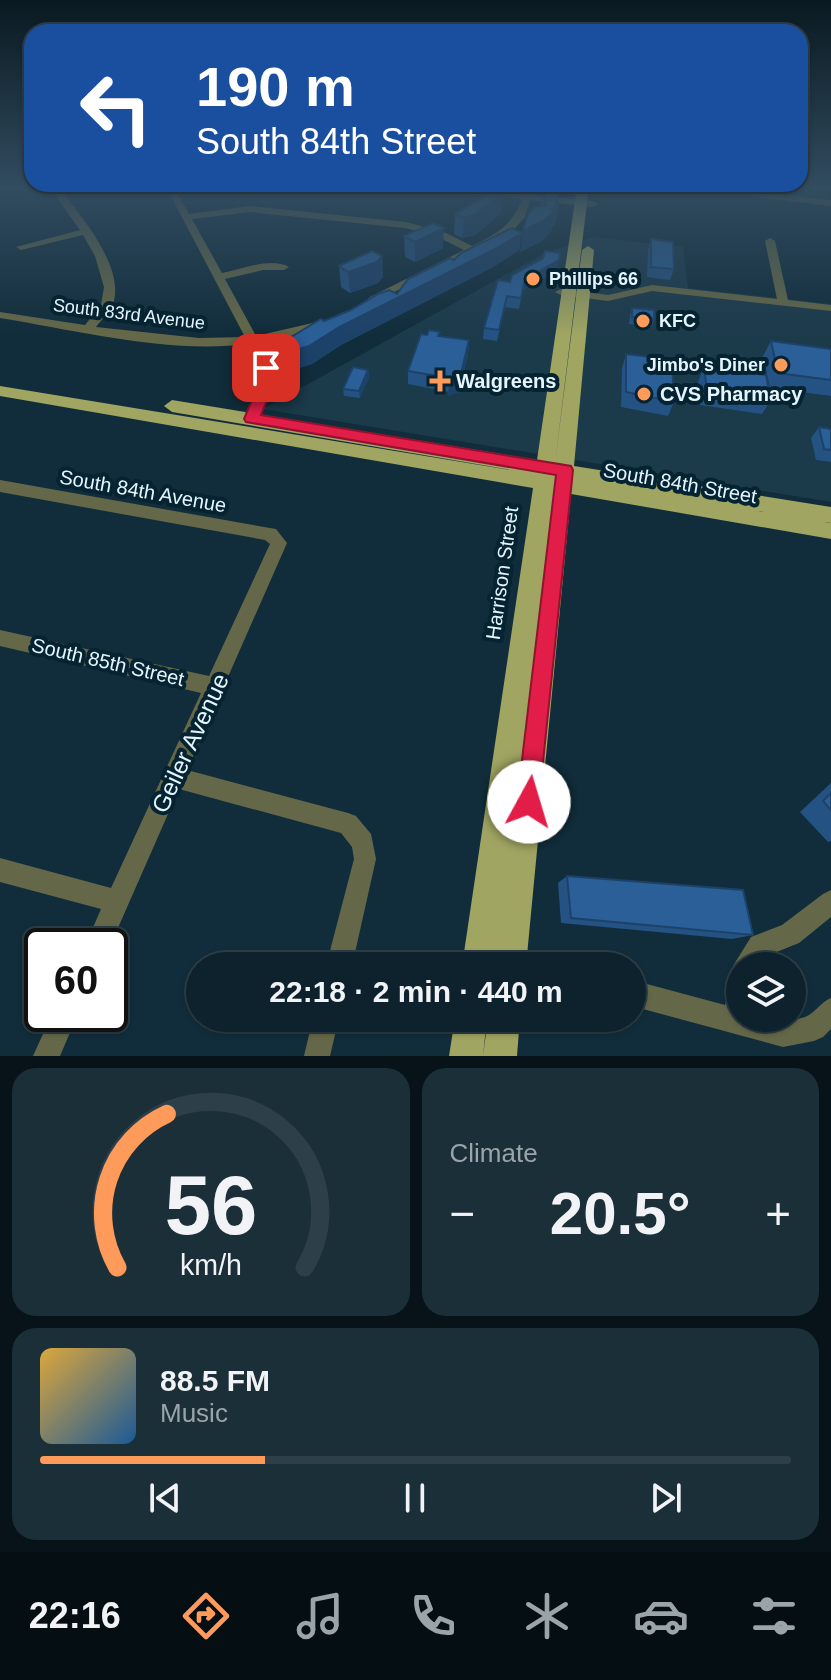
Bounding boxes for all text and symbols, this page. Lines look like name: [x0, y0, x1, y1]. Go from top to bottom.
text: 190 m: [196, 55, 355, 118]
icon: left: [64, 56, 168, 160]
text: South 84th Street: [196, 121, 476, 162]
place label: Phillips 66: [549, 269, 638, 289]
marker: Phillips 66: [524, 270, 542, 288]
street label: South 83rd Avenue: [52, 295, 206, 333]
place label: KFC: [659, 311, 696, 331]
marker: KFC: [634, 312, 652, 330]
pin: [232, 334, 300, 402]
icon: arrive: [244, 346, 288, 390]
place label: Jimbo's Diner: [647, 355, 765, 375]
marker: Jimbo's Diner: [772, 356, 790, 374]
place label: Walgreens: [456, 370, 556, 392]
marker: Walgreens: [431, 372, 449, 390]
place label: CVS Pharmacy: [660, 383, 803, 405]
marker: CVS Pharmacy: [635, 385, 653, 403]
street label: South 84th Street: [601, 459, 759, 507]
street label: South 84th Avenue: [58, 466, 228, 516]
street label: Harrison Street: [482, 504, 522, 641]
street label: South 85th Street: [30, 634, 187, 690]
street label: Geiler Avenue: [146, 669, 234, 817]
position arrow: [487, 760, 571, 844]
speed limit sign: 60: [24, 928, 128, 1032]
map controls: [726, 952, 806, 1032]
button: layers: [726, 952, 806, 1032]
text: 22:18 · 2 min · 440 m: [269, 975, 563, 1008]
text: Climate: [450, 1138, 538, 1168]
text: 56: [164, 1159, 257, 1252]
text: 20.5°: [550, 1180, 691, 1247]
text: −: [450, 1189, 475, 1238]
text: +: [765, 1189, 791, 1238]
text: km/h: [180, 1249, 242, 1281]
text: 88.5 FM: [160, 1364, 270, 1397]
text: Music: [160, 1398, 228, 1428]
icon: previous: [143, 1476, 187, 1520]
icon: pause: [393, 1476, 437, 1520]
icon: next: [644, 1476, 688, 1520]
icon: directions: [178, 1588, 234, 1644]
icon: music: [292, 1588, 348, 1644]
icon: phone: [405, 1588, 461, 1644]
icon: climate: [519, 1588, 575, 1644]
icon: car: [633, 1588, 689, 1644]
icon: filters: [746, 1588, 802, 1644]
text: 22:16: [29, 1595, 121, 1636]

